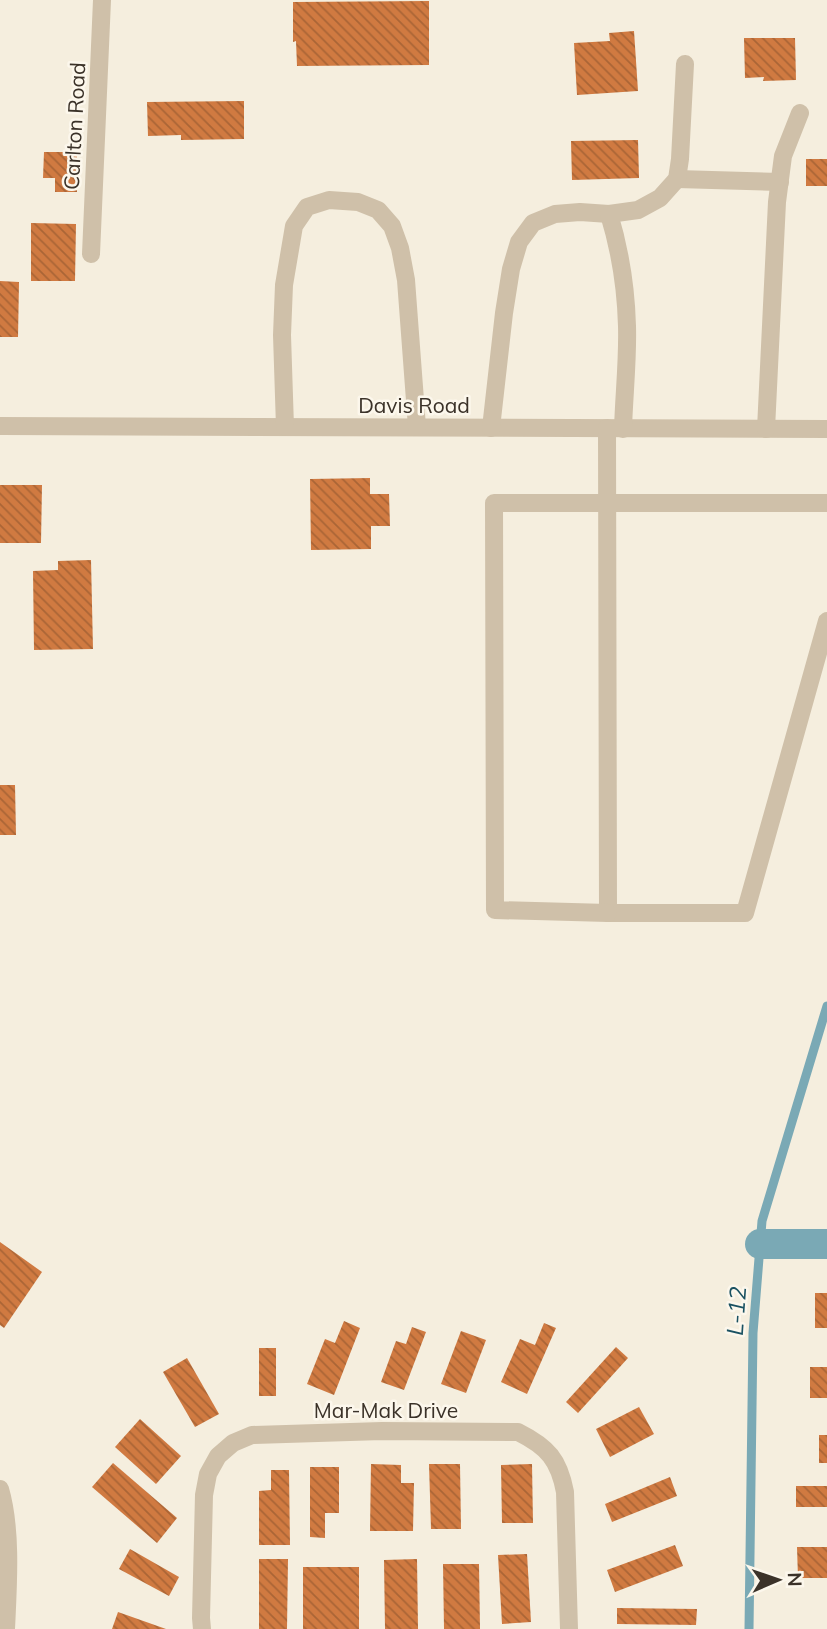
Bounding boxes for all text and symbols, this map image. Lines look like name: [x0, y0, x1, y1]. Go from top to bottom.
street label: Carlton Road: [58, 62, 90, 190]
street label: Davis Road: [358, 392, 470, 418]
water label: L-12: [720, 1285, 752, 1337]
street label: Mar-Mak Drive: [314, 1397, 458, 1423]
north arrow: [743, 1545, 813, 1615]
text: N: [783, 1572, 807, 1587]

